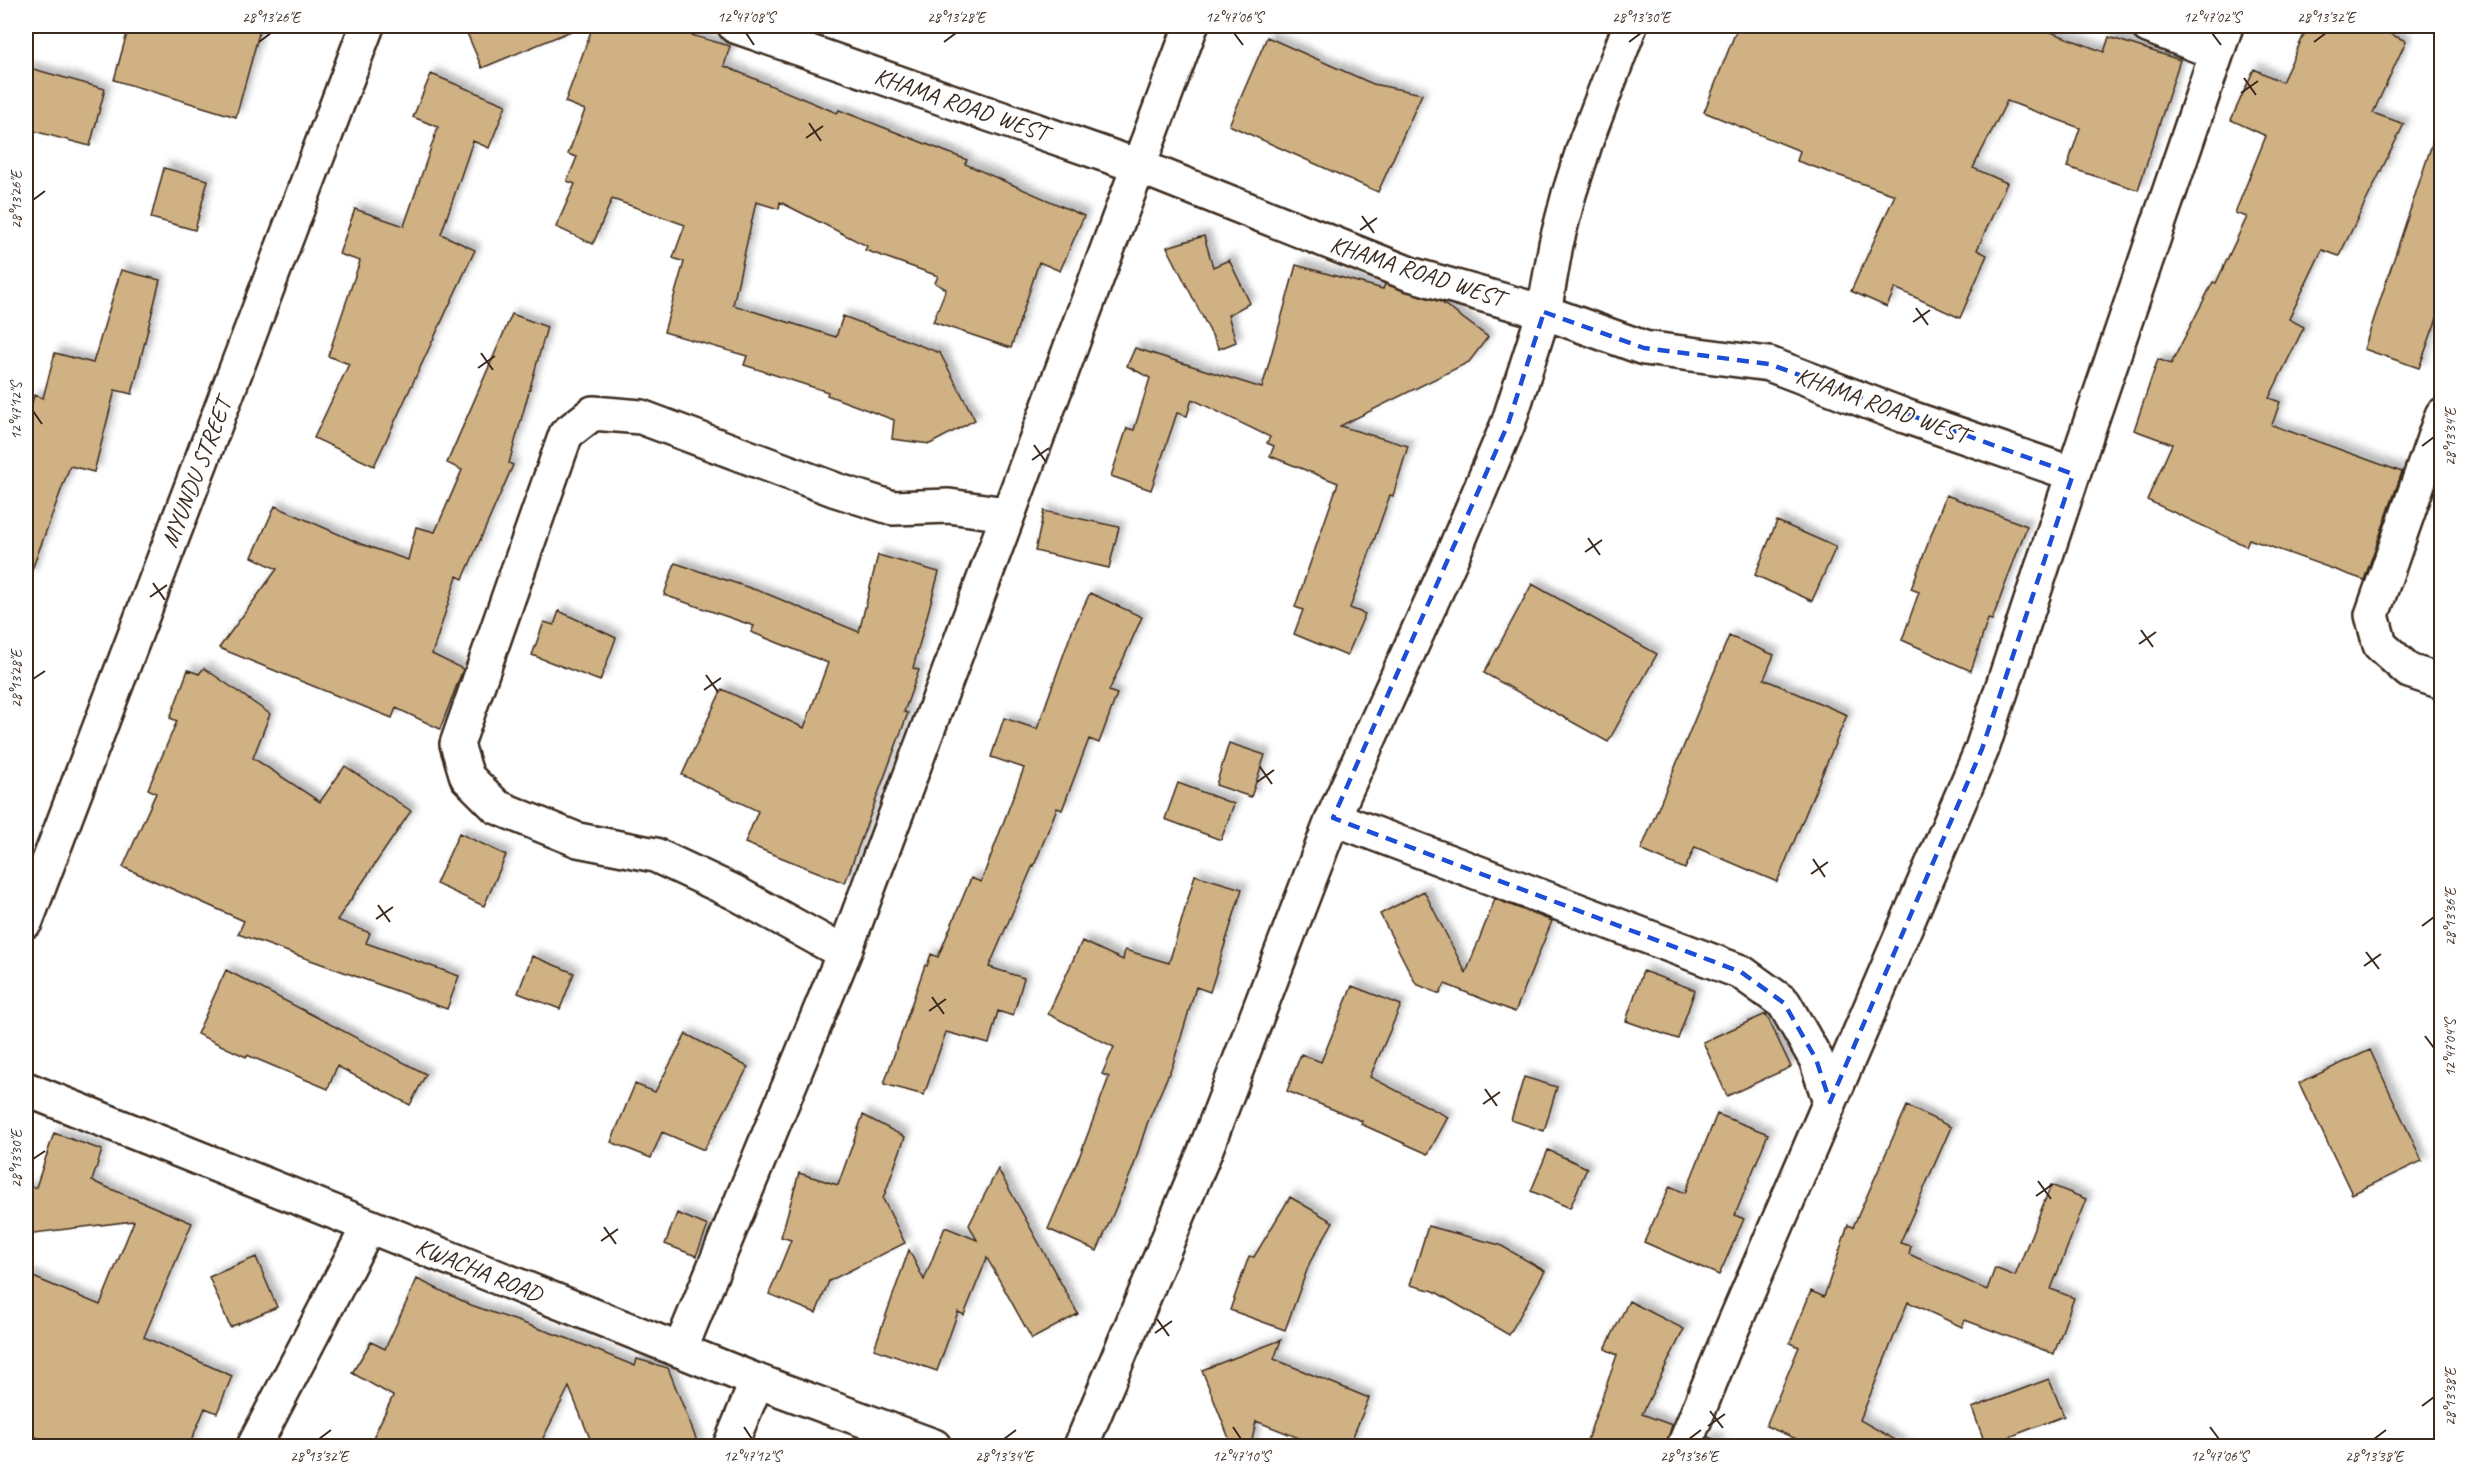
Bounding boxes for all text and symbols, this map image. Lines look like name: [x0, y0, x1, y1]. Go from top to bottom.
text: 28°13'26"E: [242, 8, 302, 27]
text: 12°47'08"S: [717, 8, 777, 27]
text: 28°13'28"E: [927, 8, 987, 27]
text: 12°47'06"S: [1205, 8, 1265, 27]
text: 28°13'30"E: [1612, 8, 1672, 27]
text: 12°47'02"S: [2183, 8, 2243, 27]
text: 28°13'32"E: [2297, 8, 2357, 27]
street label: KHAMA ROAD WEST: [871, 60, 1057, 150]
text: 28°13'26"E: [7, 169, 26, 229]
street label: KHAMA ROAD WEST: [1326, 229, 1513, 315]
street label: KHAMA ROAD WEST: [1792, 360, 1978, 452]
text: 12°47'12"S: [7, 380, 26, 440]
street label: MYUNDU STREET: [154, 389, 240, 551]
text: 28°13'34"E: [2441, 406, 2460, 466]
text: 28°13'28"E: [7, 648, 26, 708]
text: 28°13'36"E: [2441, 886, 2460, 946]
text: 12°47'04"S: [2441, 1017, 2460, 1077]
text: 28°13'30"E: [7, 1128, 26, 1188]
street label: KWACHA ROAD: [412, 1231, 548, 1310]
text: 28°13'38"E: [2441, 1366, 2460, 1426]
text: 28°13'32"E: [290, 1447, 350, 1466]
text: 12°47'12"S: [723, 1447, 783, 1466]
text: 28°13'34"E: [975, 1447, 1035, 1466]
text: 12°47'10"S: [1212, 1447, 1272, 1466]
text: 28°13'36"E: [1660, 1447, 1720, 1466]
text: 12°47'06"S: [2190, 1447, 2250, 1466]
text: 28°13'38"E: [2345, 1447, 2405, 1466]

